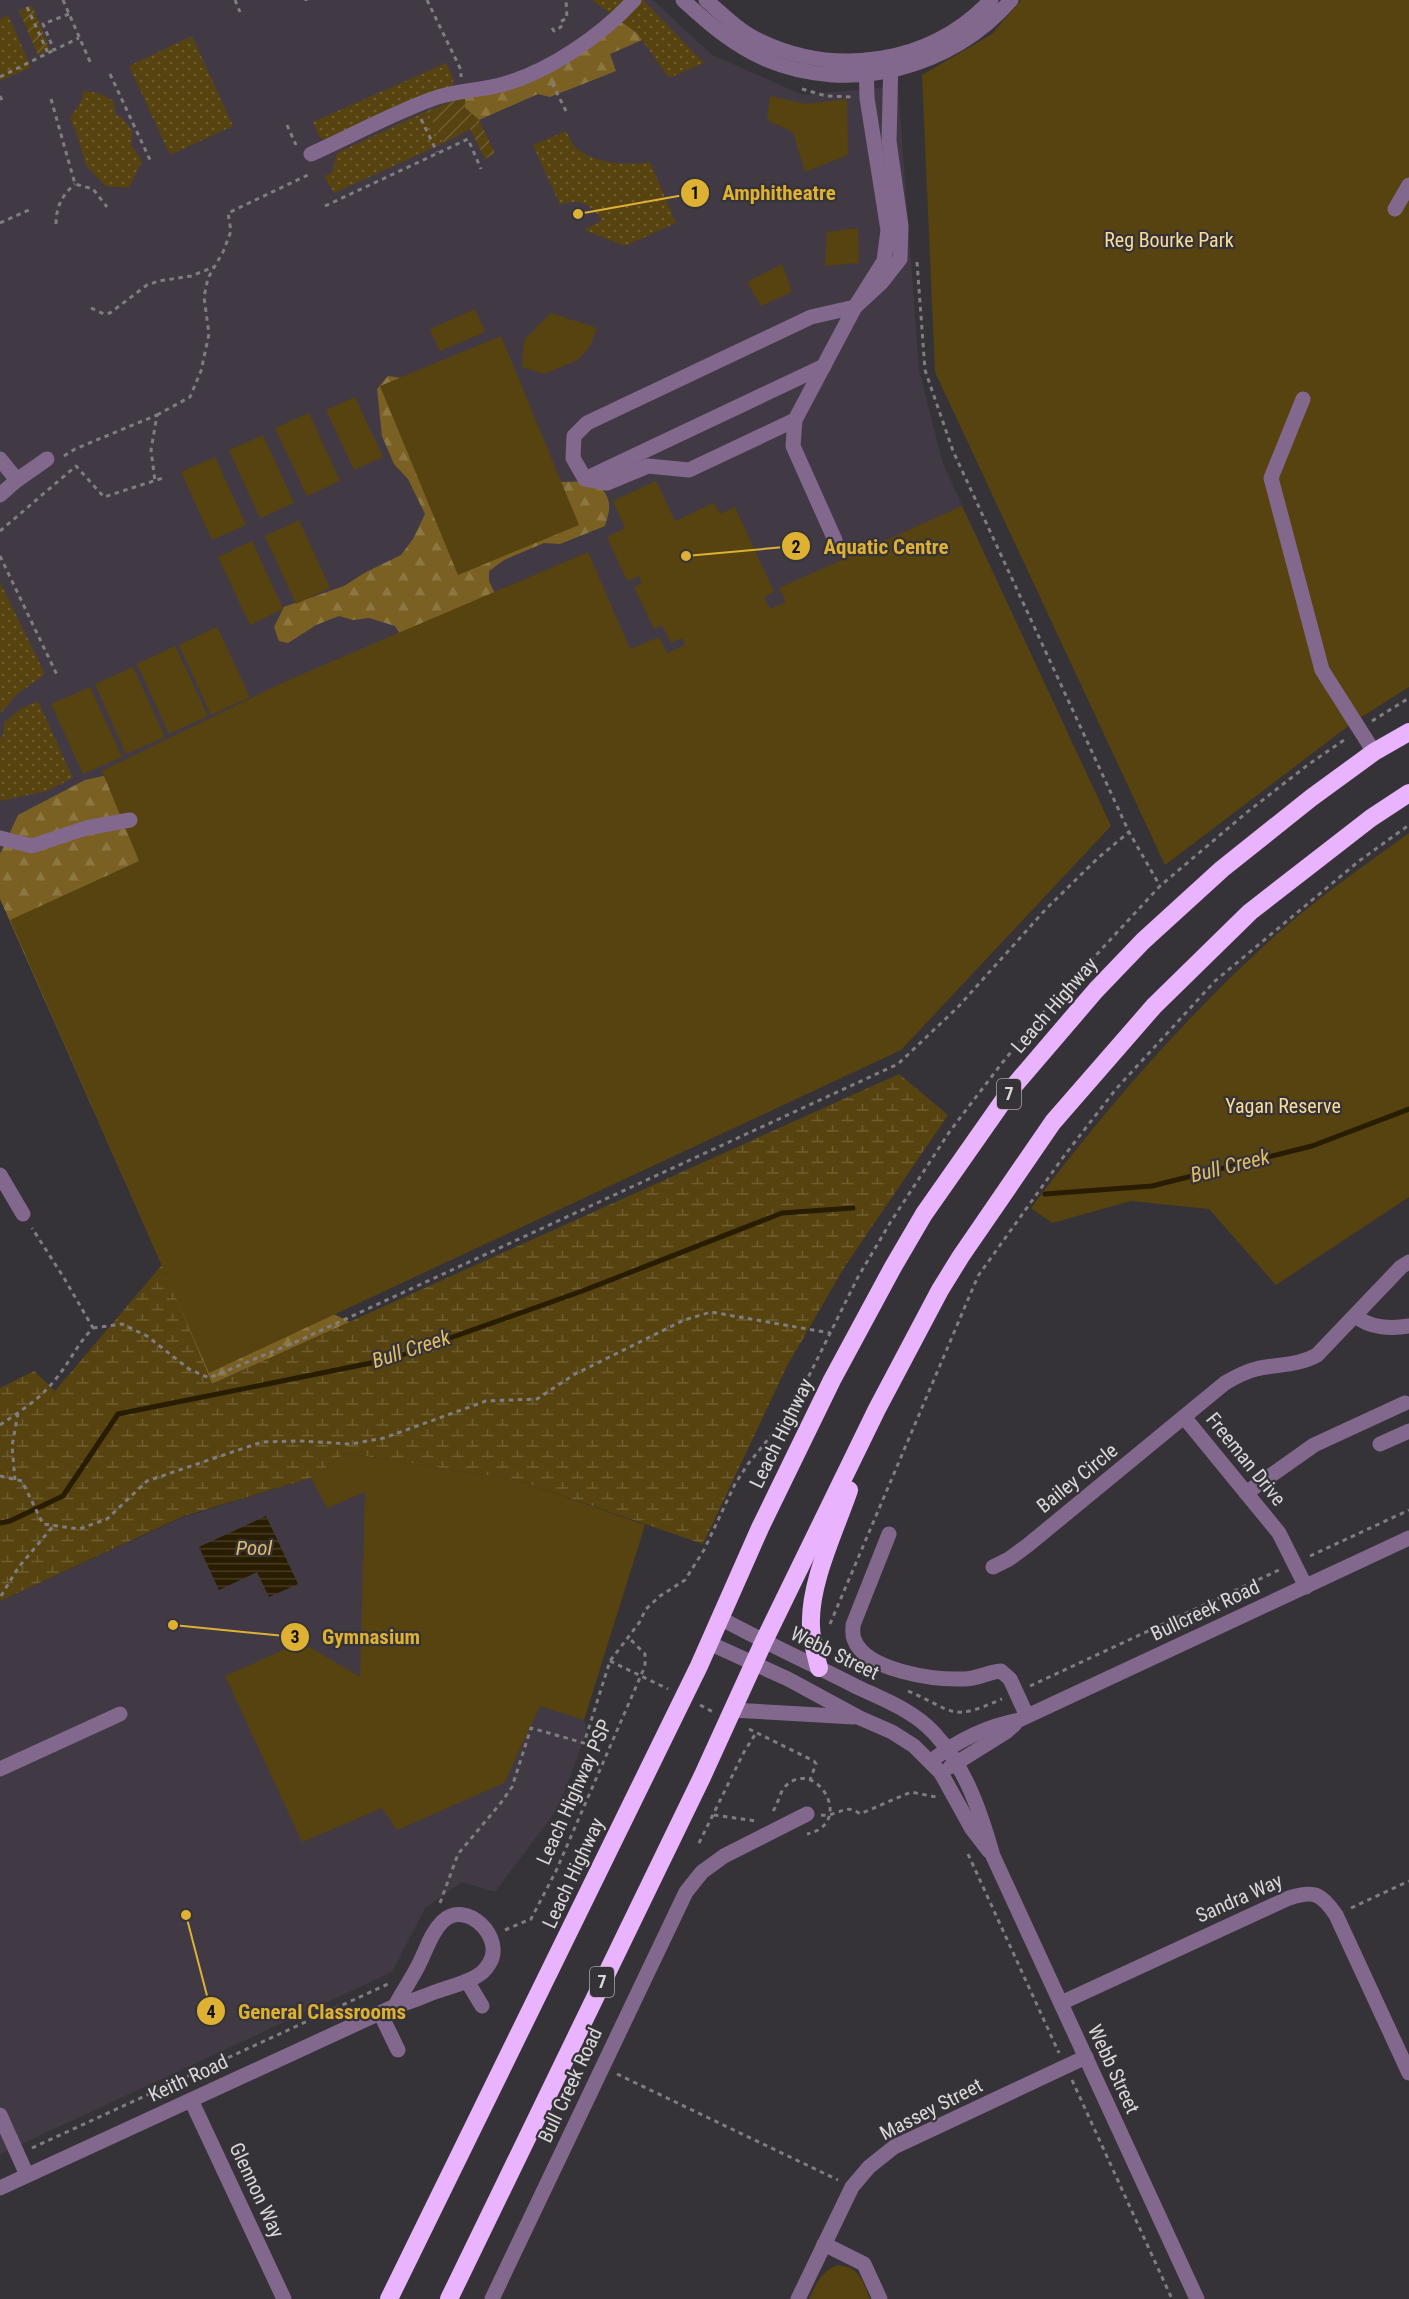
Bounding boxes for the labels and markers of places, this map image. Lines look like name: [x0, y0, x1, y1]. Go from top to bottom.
callout: Amphitheatre: [680, 173, 848, 212]
callout: Aquatic Centre: [781, 527, 960, 566]
callout: Gymnasium: [280, 1618, 432, 1657]
callout: General Classrooms: [196, 1992, 418, 2031]

